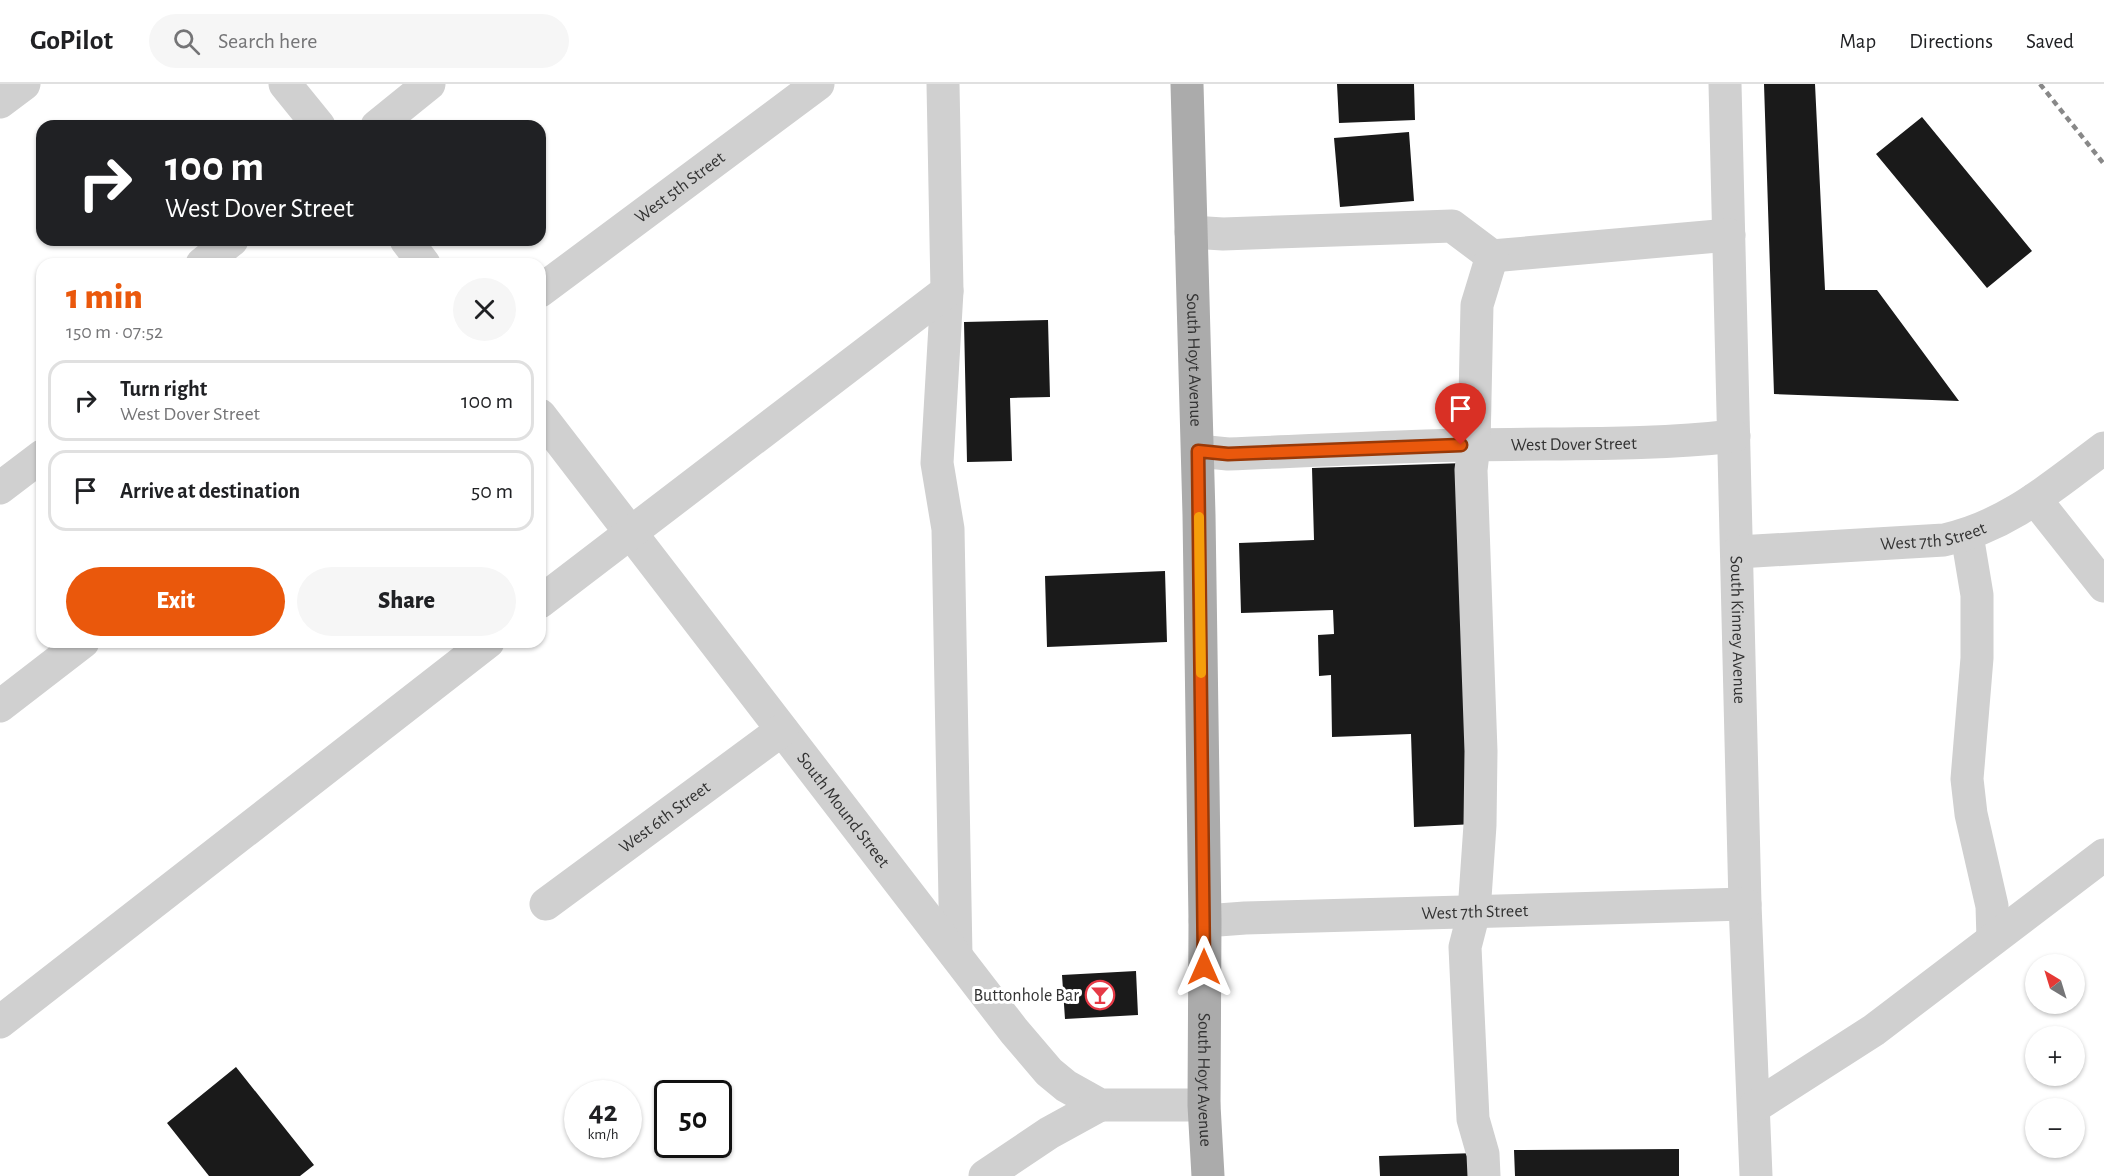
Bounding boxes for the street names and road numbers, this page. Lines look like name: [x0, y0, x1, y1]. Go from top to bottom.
street label: West 5th Street: [632, 149, 729, 227]
street label: South Hoyt Avenue: [1183, 293, 1205, 427]
street label: West Dover Street: [1511, 435, 1637, 454]
street label: West 7th Street: [1880, 519, 1989, 554]
street label: South Kinney Avenue: [1727, 555, 1748, 704]
street label: South Mound Street: [793, 749, 893, 871]
street label: West 6th Street: [616, 778, 714, 857]
street label: West 7th Street: [1421, 902, 1529, 923]
street label: South Hoyt Avenue: [1194, 1013, 1214, 1147]

